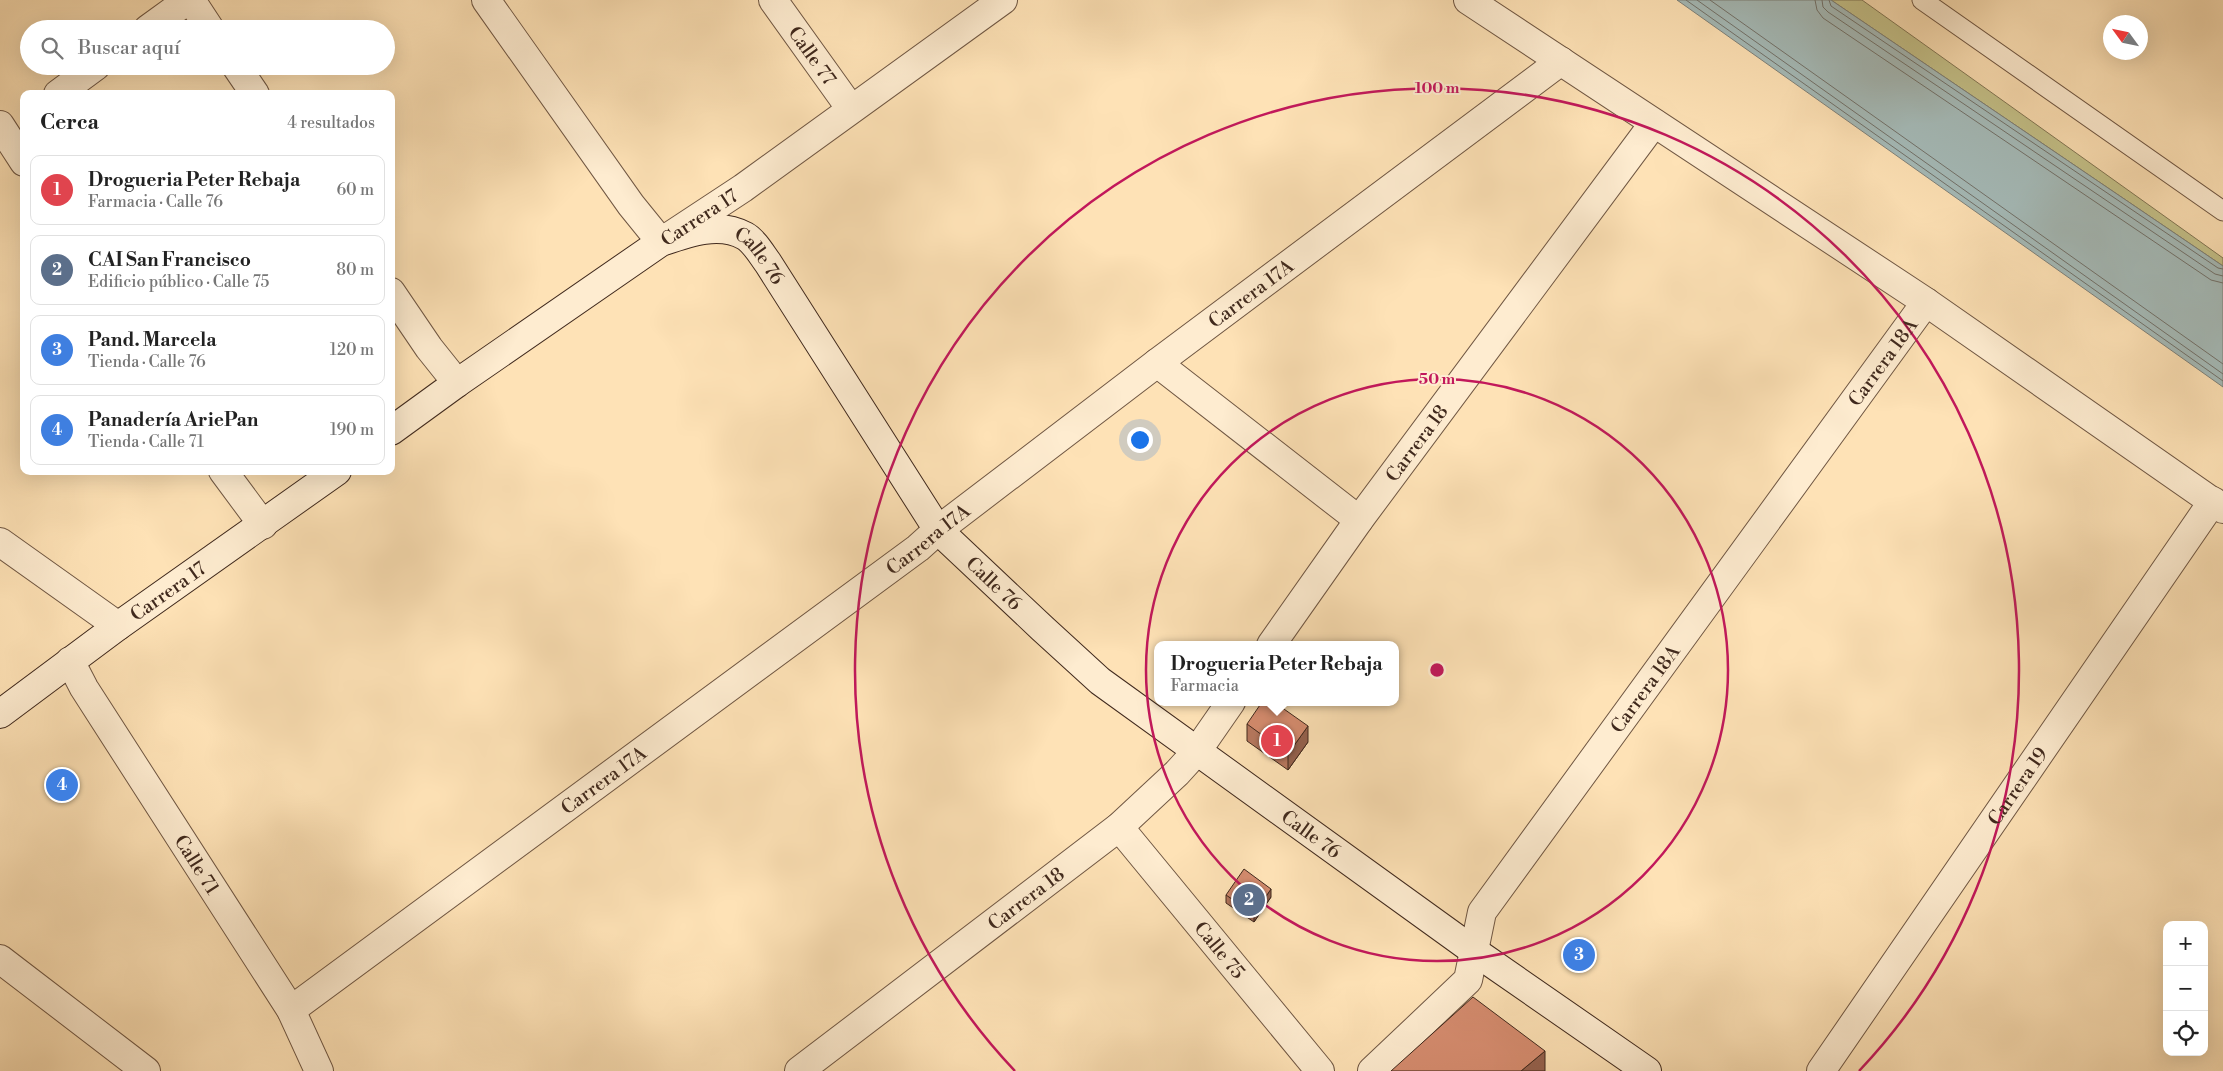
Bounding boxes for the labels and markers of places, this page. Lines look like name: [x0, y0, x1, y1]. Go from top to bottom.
centre of rings: [1428, 661, 1446, 679]
pin: 1: [1261, 722, 1293, 760]
pin: 4: [46, 766, 78, 804]
pin: 2: [1233, 881, 1265, 919]
pin: 3: [1563, 936, 1595, 974]

